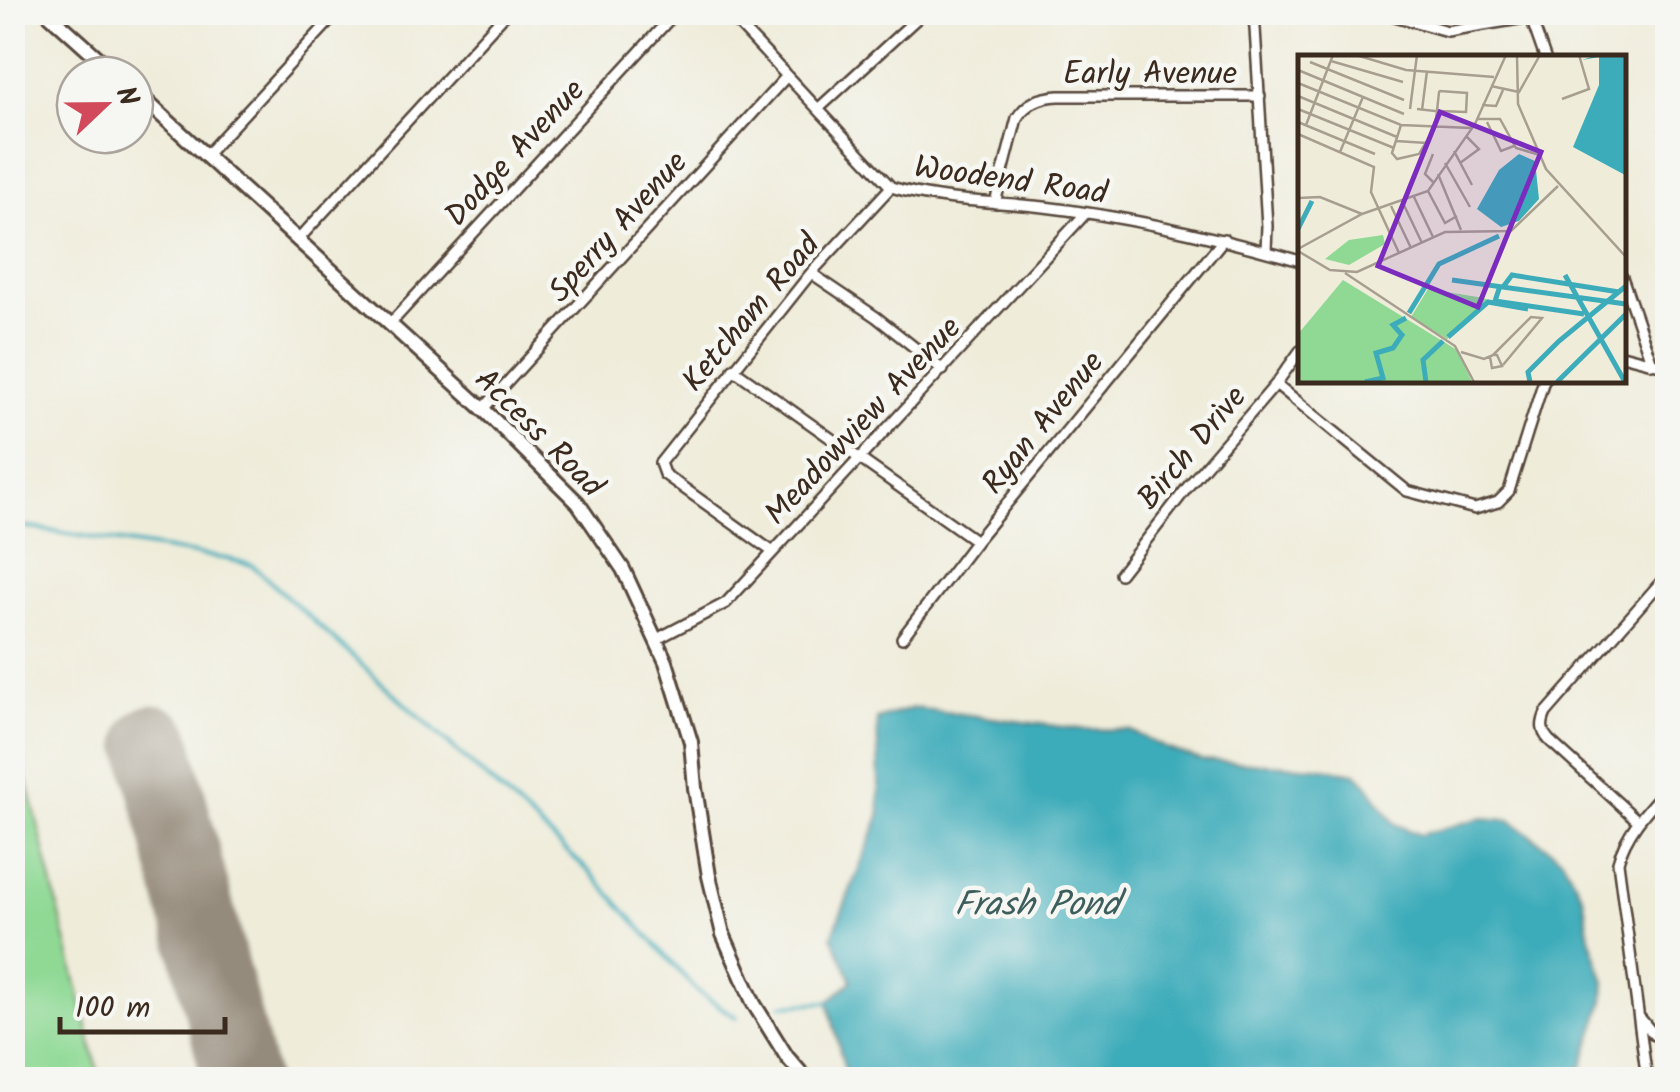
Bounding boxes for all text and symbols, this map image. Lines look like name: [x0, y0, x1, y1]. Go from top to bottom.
street label: Early Avenue: [1063, 49, 1237, 100]
north arrow: [55, 55, 155, 155]
inset map: [1298, 55, 1625, 382]
street label: Dodge Avenue: [433, 68, 599, 240]
text: N: [102, 80, 150, 113]
street label: Sperry Avenue: [536, 140, 701, 315]
street label: Woodend Road: [911, 143, 1111, 220]
street label: Ketcham Road: [670, 222, 835, 405]
street label: Meadowview Avenue: [753, 305, 975, 538]
street label: Ryan Avenue: [970, 340, 1118, 507]
street label: Access Road: [461, 357, 616, 511]
street label: Birch Drive: [1125, 375, 1261, 522]
water label: Frash Pond: [955, 878, 1127, 934]
scale bar: [60, 972, 225, 1034]
text: 100 m: [75, 985, 150, 1033]

